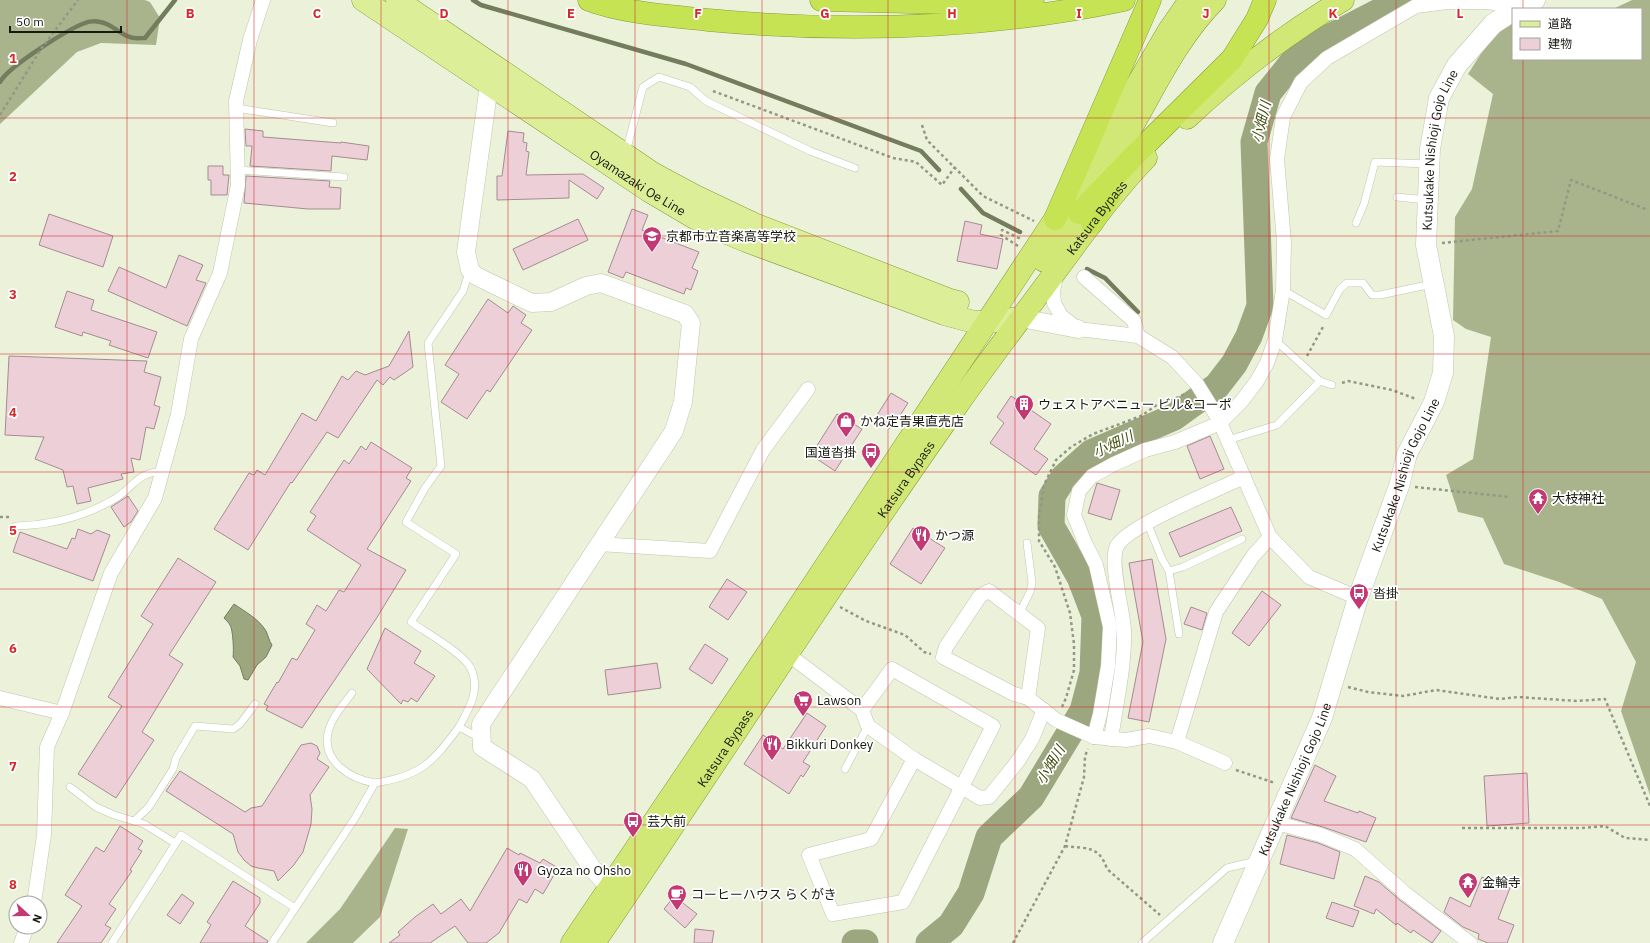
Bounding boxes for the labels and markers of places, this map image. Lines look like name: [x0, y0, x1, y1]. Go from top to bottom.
school or university icon: 京都市立音楽高等学校: [641, 225, 663, 253]
place label: 京都市立音楽高等学校: [666, 228, 796, 245]
building icon: ウェストアベニュー ビル&コーポ: [1013, 393, 1035, 421]
place label: ウェストアベニュー ビル&コーポ: [1038, 396, 1232, 413]
shop icon: かね定青果直売店: [835, 410, 857, 438]
place label: かね定青果直売店: [860, 413, 964, 430]
bus stop icon: 国道沓掛: [860, 441, 882, 469]
place label: 国道沓掛: [805, 444, 857, 461]
temple icon: 大枝神社: [1527, 487, 1549, 515]
place label: 大枝神社: [1552, 490, 1604, 507]
restaurant icon: かつ源: [910, 524, 932, 552]
place label: かつ源: [935, 527, 974, 544]
bus stop icon: 沓掛: [1348, 582, 1370, 610]
place label: 沓掛: [1373, 585, 1399, 602]
supermarket icon: Lawson: [792, 689, 814, 717]
place label: Lawson: [817, 692, 861, 709]
restaurant icon: Bikkuri Donkey: [761, 733, 783, 761]
place label: Bikkuri Donkey: [786, 736, 874, 753]
bus stop icon: 芸大前: [622, 810, 644, 838]
place label: 芸大前: [647, 813, 686, 830]
restaurant icon: Gyoza no Ohsho: [512, 859, 534, 887]
place label: Gyoza no Ohsho: [537, 862, 631, 879]
temple icon: 金輪寺: [1457, 871, 1479, 899]
place label: 金輪寺: [1482, 874, 1521, 891]
cafe icon: コーヒーハウス らくがき: [666, 883, 688, 911]
place label: コーヒーハウス らくがき: [691, 886, 837, 903]

